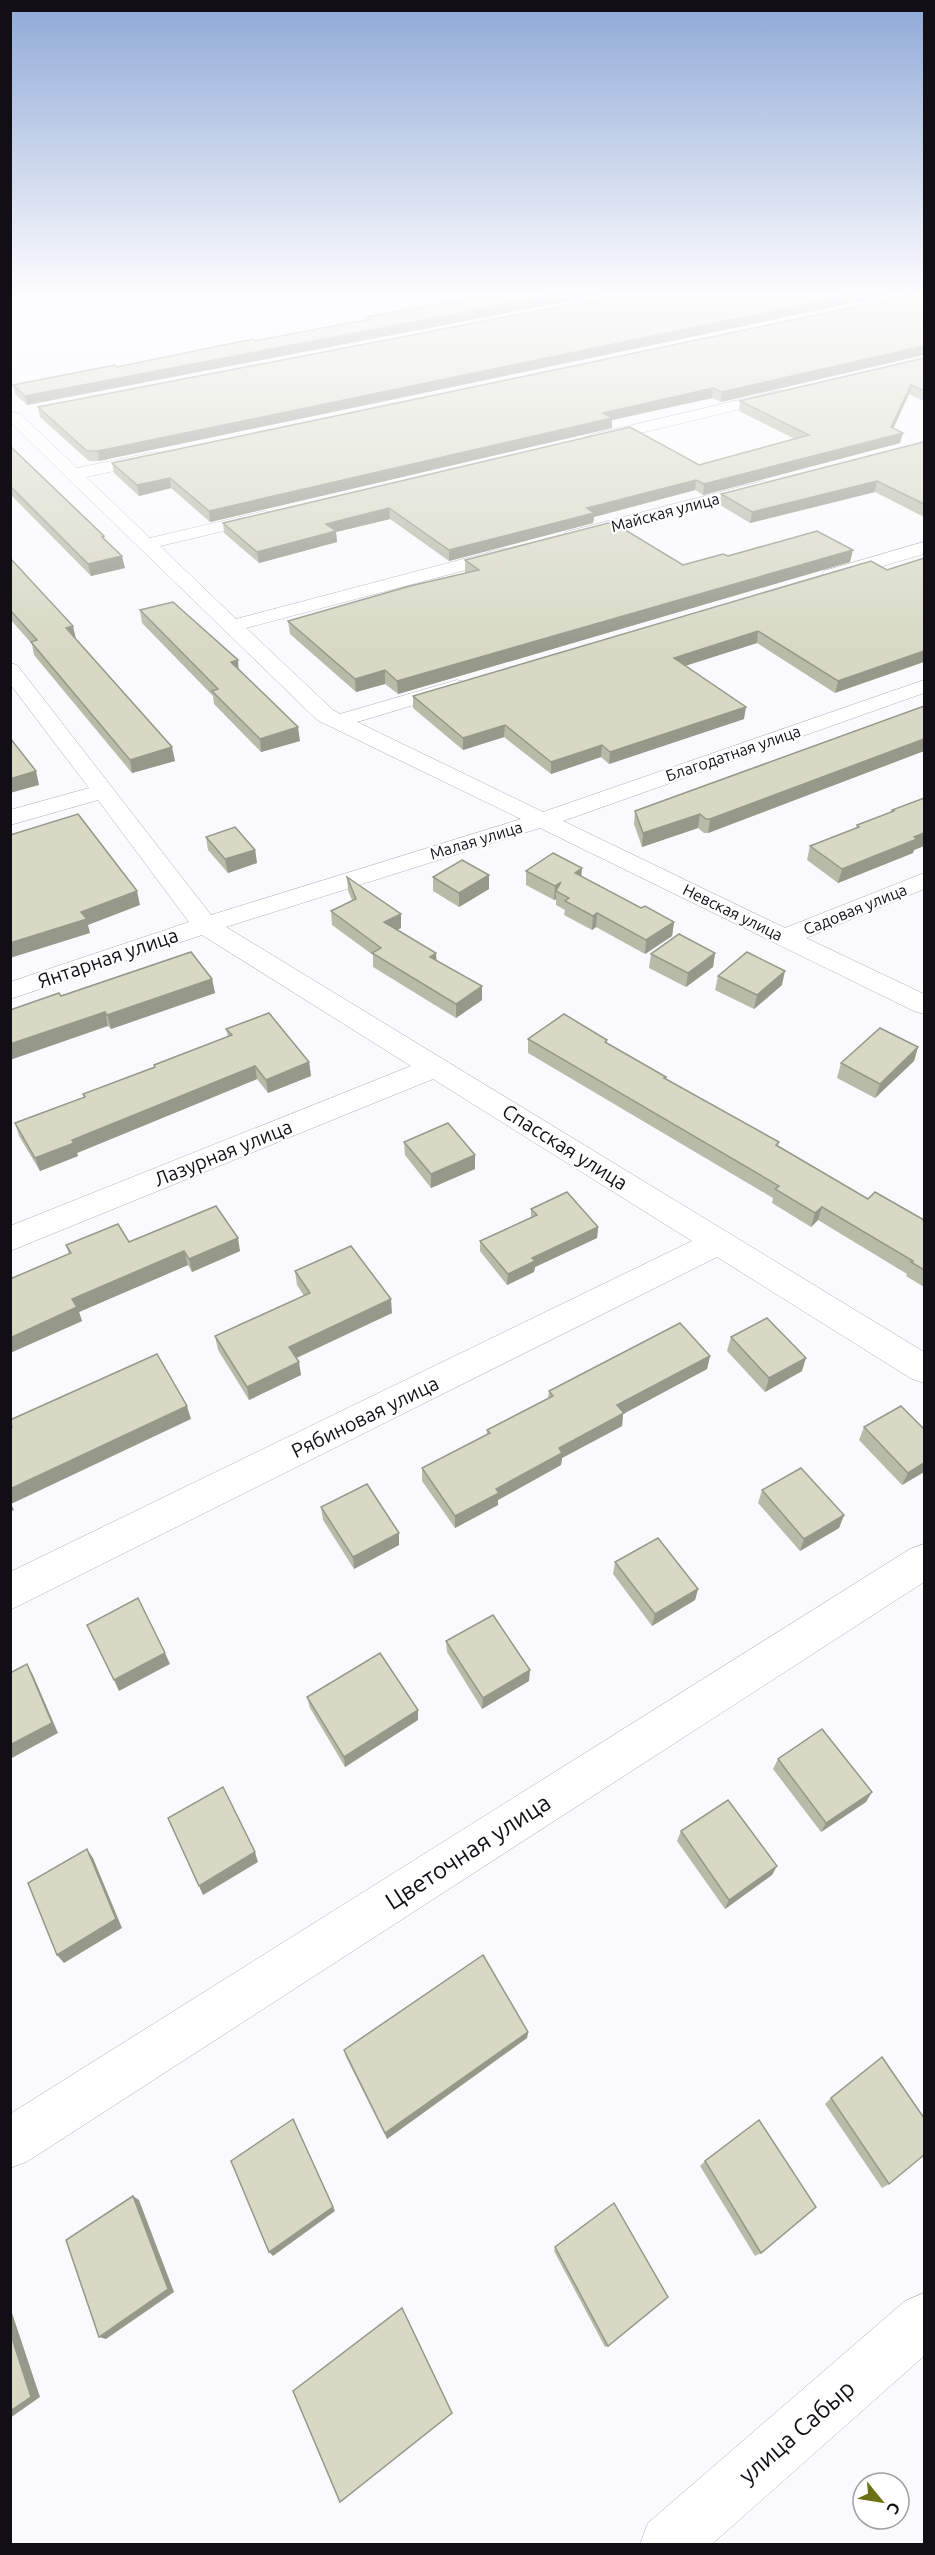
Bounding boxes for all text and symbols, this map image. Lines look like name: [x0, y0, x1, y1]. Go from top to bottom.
street label: Майская улица: [609, 489, 721, 535]
street label: Благодатная улица: [663, 721, 803, 785]
street label: Малая улица: [428, 817, 524, 863]
street label: Невская улица: [680, 880, 786, 944]
street label: Садовая улица: [801, 880, 909, 938]
street label: Янтарная улица: [35, 923, 181, 992]
street label: Спасская улица: [498, 1099, 632, 1194]
street label: Лазурная улица: [150, 1114, 295, 1191]
street label: Рябиновая улица: [287, 1371, 442, 1462]
street label: Цветочная улица: [380, 1788, 555, 1915]
street label: улица Сабыр: [733, 2374, 860, 2489]
north arrow: [851, 2471, 911, 2531]
text: С: [884, 2500, 904, 2517]

